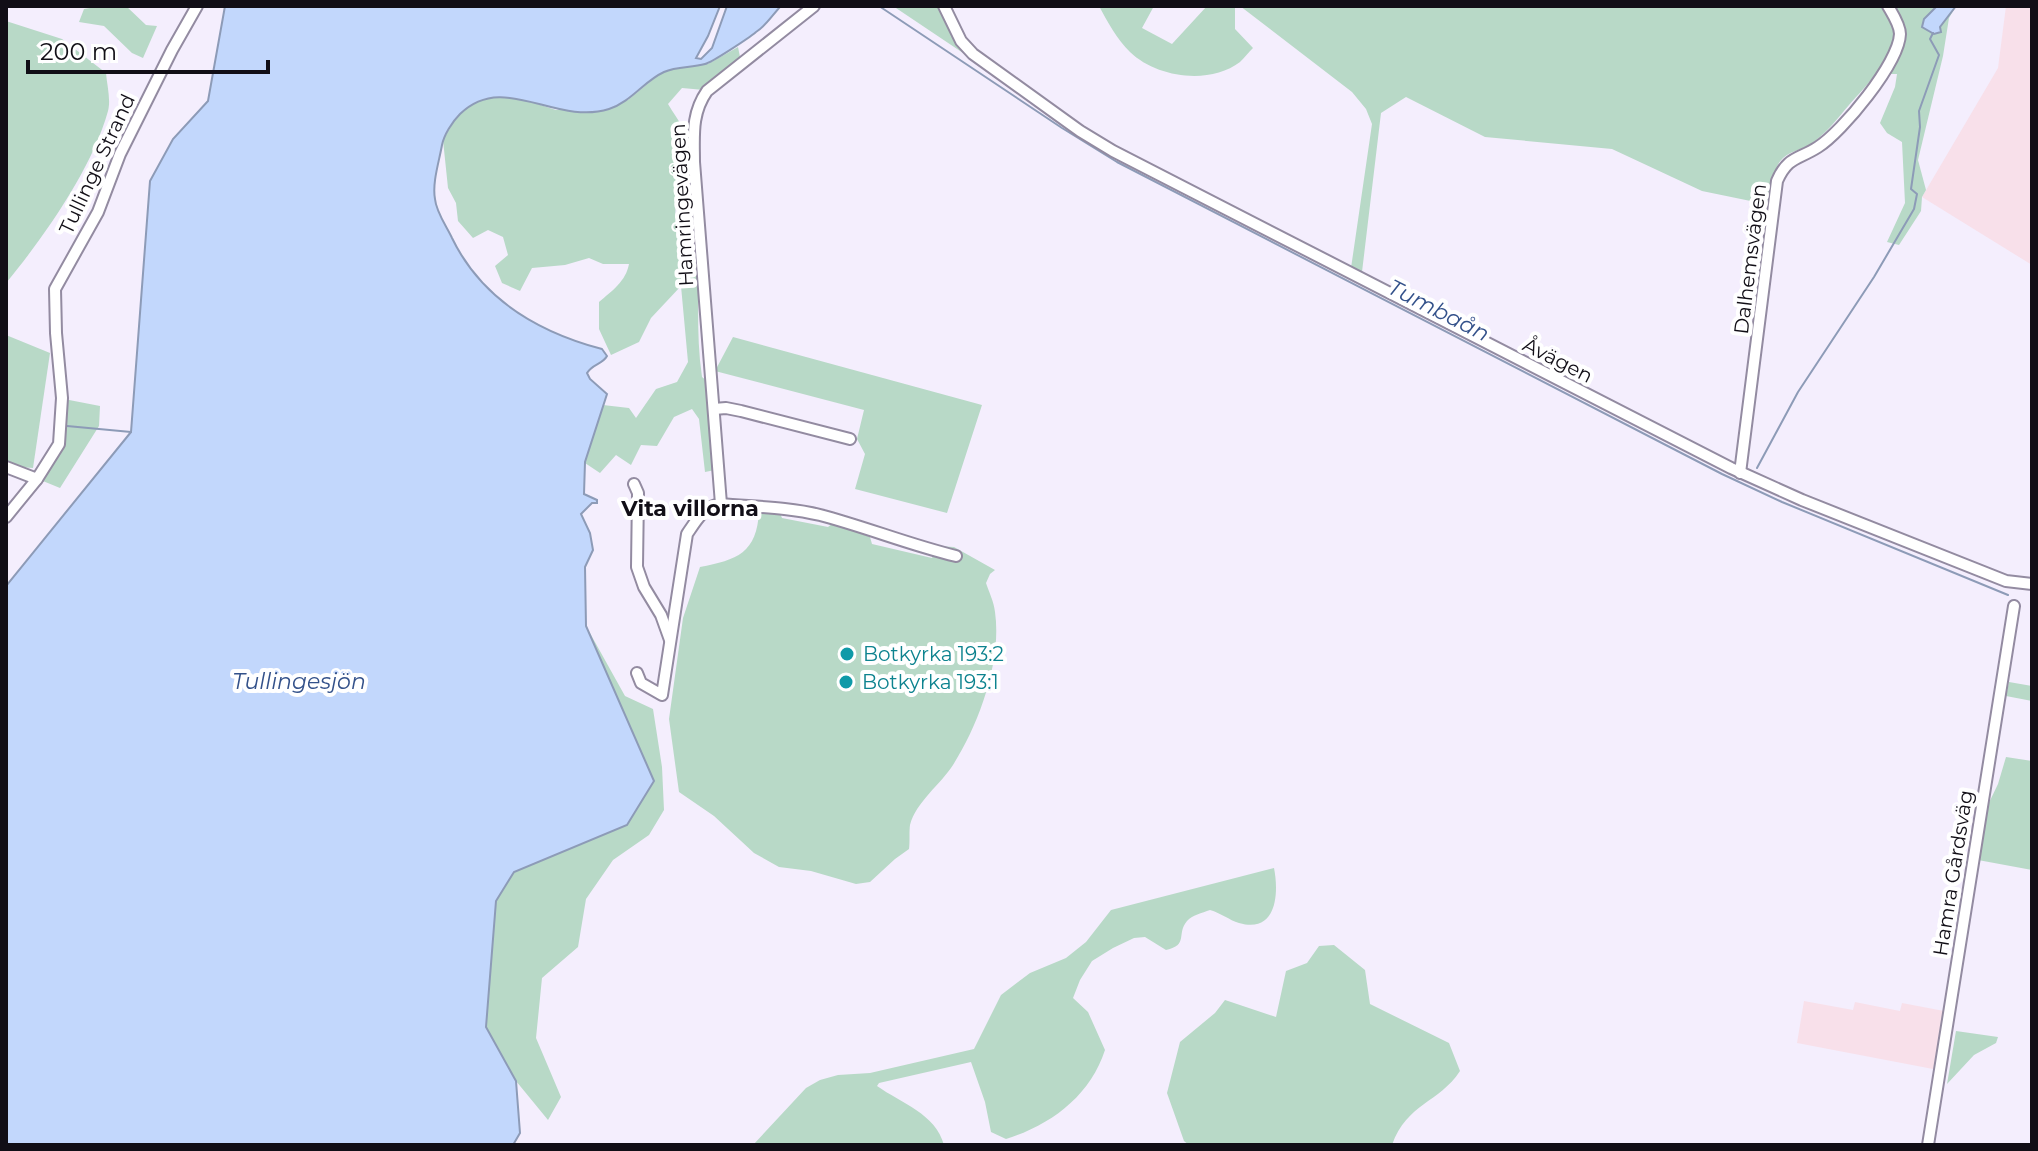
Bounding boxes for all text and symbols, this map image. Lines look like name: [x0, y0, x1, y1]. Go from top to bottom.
scale bar: [28, 24, 268, 74]
text: 200 m: [40, 37, 117, 66]
street label: Tullinge Strand: [54, 90, 140, 238]
street label: Hamringevägen: [666, 123, 698, 287]
street label: Dalhemsvägen: [1729, 182, 1771, 336]
water label: Tumbaån: [1384, 273, 1494, 347]
street label: Åvägen: [1519, 331, 1597, 388]
district label: Vita villorna: [620, 495, 759, 522]
place label: Botkyrka 193:2: [863, 642, 1004, 666]
marker: Botkyrka 193:2: [838, 645, 856, 663]
water label: Tullingesjön: [232, 668, 366, 695]
place label: Botkyrka 193:1: [862, 670, 999, 694]
marker: Botkyrka 193:1: [837, 673, 855, 691]
street label: Hamra Gårdsväg: [1928, 788, 1978, 958]

